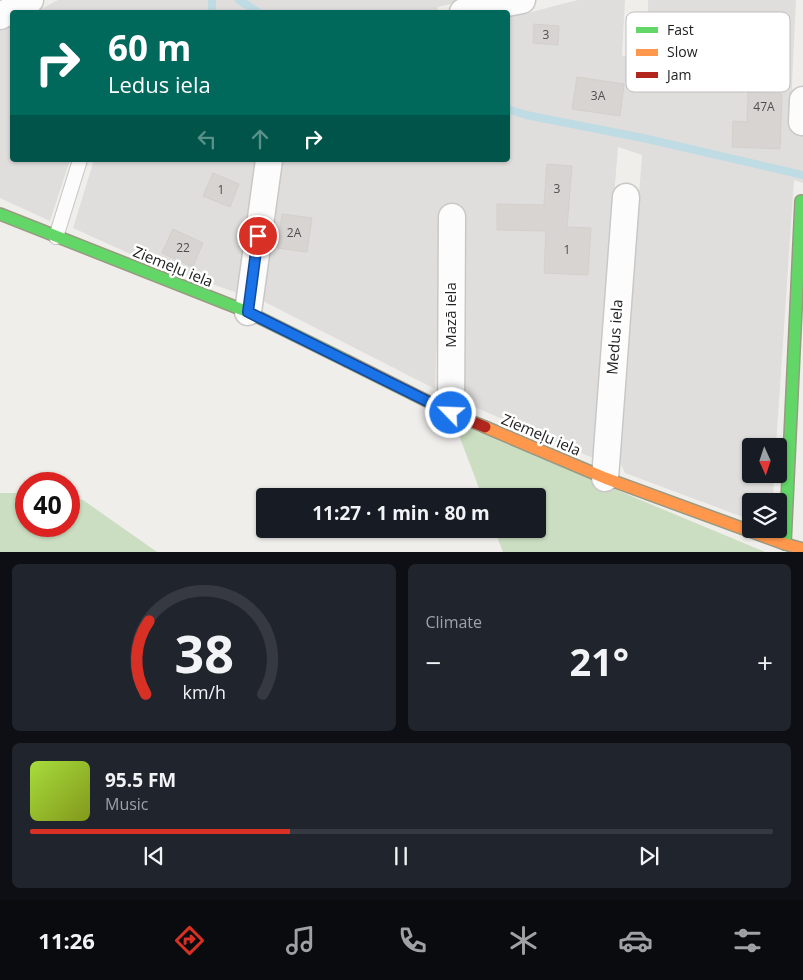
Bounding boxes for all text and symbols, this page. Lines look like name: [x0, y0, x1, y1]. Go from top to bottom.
legend: [626, 12, 790, 92]
text: Fast: [667, 20, 694, 39]
text: 60 m: [108, 24, 191, 71]
house number: 3: [543, 26, 550, 43]
icon: right: [25, 30, 90, 95]
text: Slow: [667, 42, 698, 61]
text: Jam: [665, 65, 692, 84]
text: Ledus iela: [108, 69, 211, 99]
house number: 3A: [591, 87, 606, 104]
house number: 47A: [753, 98, 775, 115]
icon: left: [193, 125, 221, 153]
icon: ahead: [246, 125, 274, 153]
icon: right: [299, 125, 327, 153]
house number: 3: [554, 180, 561, 197]
house number: 1: [218, 181, 224, 198]
pin: [237, 215, 279, 257]
icon: arrive: [244, 222, 272, 250]
house number: 2A: [287, 224, 302, 241]
house number: 22: [176, 239, 190, 256]
street label: Ziemeļu iela: [131, 241, 216, 291]
house number: 1: [564, 241, 570, 258]
street label: Mazā iela: [440, 282, 460, 348]
street label: Medus iela: [601, 298, 627, 375]
position arrow: [424, 386, 476, 438]
street label: Ziemeļu iela: [499, 408, 584, 460]
north arrow: [742, 438, 788, 482]
map controls: [742, 438, 787, 538]
speed limit sign: 40: [15, 472, 80, 537]
button: layers: [742, 493, 787, 538]
text: 11:27 · 1 min · 80 m: [312, 500, 490, 526]
text: Climate: [426, 611, 482, 633]
text: 38: [174, 617, 233, 688]
text: 21°: [569, 635, 629, 687]
text: −: [426, 643, 442, 681]
text: +: [757, 643, 773, 681]
text: km/h: [182, 680, 225, 704]
text: 95.5 FM: [105, 767, 176, 793]
text: Music: [105, 793, 149, 815]
icon: previous: [140, 842, 168, 870]
icon: pause: [387, 842, 415, 870]
icon: next: [635, 842, 663, 870]
icon: directions: [172, 923, 207, 958]
icon: music: [283, 923, 318, 958]
icon: phone: [395, 923, 430, 958]
icon: climate: [506, 923, 541, 958]
icon: car: [618, 923, 653, 958]
icon: filters: [730, 923, 765, 958]
text: 11:26: [38, 925, 95, 955]

